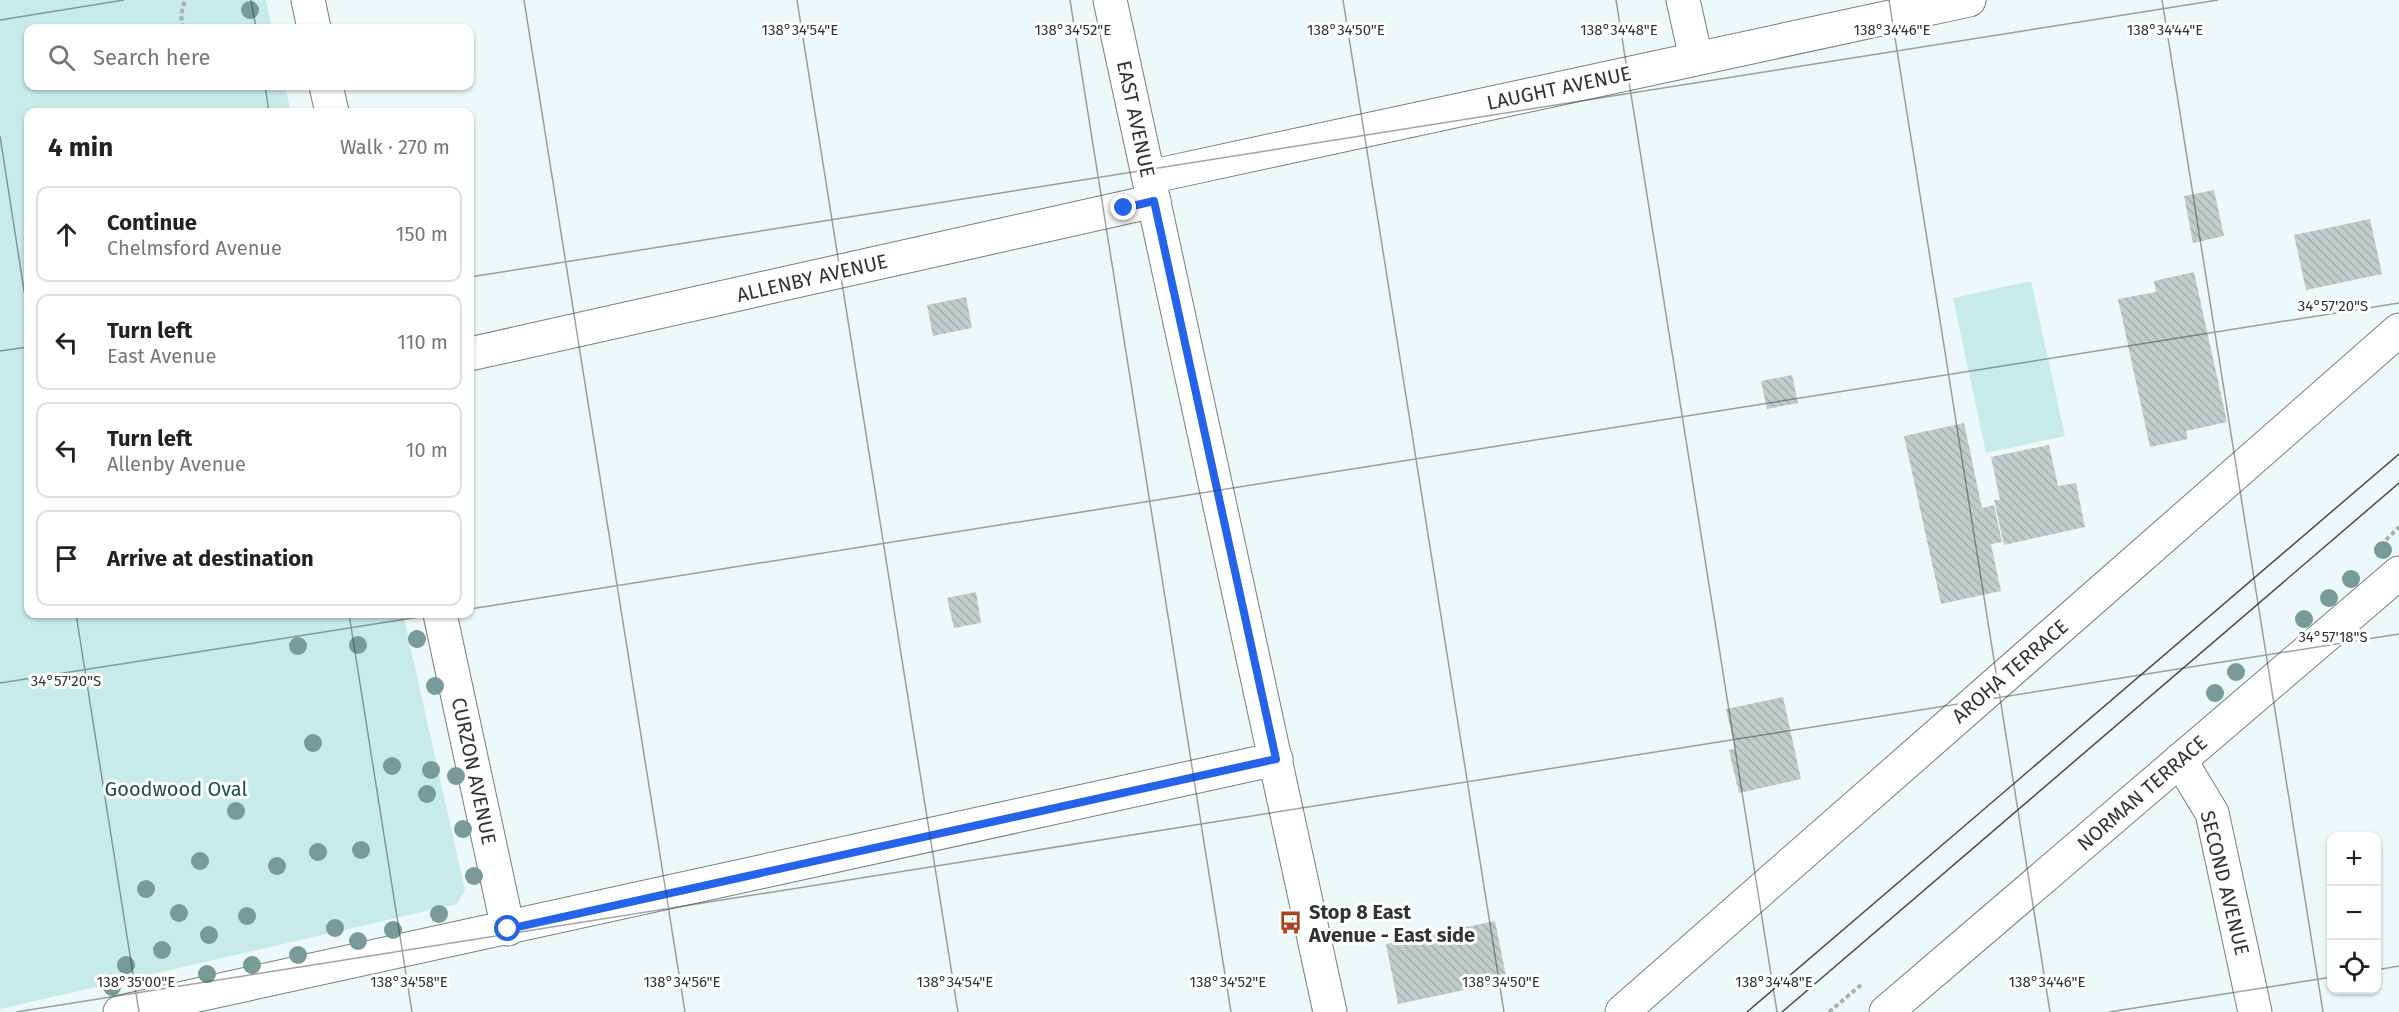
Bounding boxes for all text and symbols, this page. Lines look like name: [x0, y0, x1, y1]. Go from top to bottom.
text: 138°34'54"E: [762, 21, 838, 39]
text: 138°34'52"E: [1035, 21, 1111, 39]
text: 138°34'50"E: [1307, 21, 1385, 39]
text: 138°34'48"E: [1580, 21, 1658, 39]
text: 138°34'46"E: [1853, 21, 1931, 39]
text: 138°34'44"E: [2127, 21, 2203, 39]
search box: [24, 24, 474, 90]
icon: search: [45, 41, 78, 74]
text: Search here: [93, 44, 211, 71]
street label: EAST AVENUE: [1112, 58, 1160, 180]
street label: LAUGHT AVENUE: [1485, 61, 1633, 115]
text: 4 min: [48, 132, 113, 163]
text: Walk · 270 m: [340, 135, 450, 159]
route end: [1110, 194, 1136, 220]
text: Continue: [107, 209, 197, 236]
icon: ahead: [50, 218, 83, 251]
text: 150 m: [396, 222, 448, 246]
text: Chelmsford Avenue: [107, 236, 282, 260]
street label: ALLENBY AVENUE: [734, 249, 890, 307]
text: 34°57'20"S: [2298, 297, 2368, 315]
text: Turn left: [107, 317, 192, 344]
icon: left: [50, 326, 83, 359]
text: 110 m: [397, 330, 448, 354]
text: East Avenue: [107, 344, 216, 368]
text: Turn left: [107, 425, 192, 452]
icon: left: [50, 434, 83, 467]
text: 10 m: [406, 438, 448, 462]
text: Allenby Avenue: [107, 452, 246, 476]
icon: arrive: [50, 542, 83, 575]
text: Arrive at destination: [107, 545, 314, 572]
street label: AROHA TERRACE: [1947, 614, 2073, 728]
text: 34°57'18"S: [2298, 628, 2368, 646]
text: 34°57'20"S: [31, 672, 101, 690]
street label: CURZON AVENUE: [447, 695, 501, 847]
street label: NORMAN TERRACE: [2072, 730, 2212, 856]
park label: Goodwood Oval: [105, 777, 248, 801]
street label: SECOND AVENUE: [2195, 808, 2255, 958]
map controls: [2327, 832, 2381, 994]
button: +: [2327, 832, 2381, 886]
button: −: [2327, 886, 2381, 940]
place label: Stop 8 East Avenue - East side: [1308, 900, 1475, 947]
bus stop icon: Stop 8 East Avenue - East side: [1278, 910, 1304, 936]
route start: [494, 915, 520, 941]
button: locate: [2327, 940, 2381, 994]
text: 138°35'00"E: [97, 973, 175, 991]
text: 138°34'58"E: [370, 973, 448, 991]
text: 138°34'56"E: [643, 973, 721, 991]
text: 138°34'54"E: [917, 973, 993, 991]
text: 138°34'52"E: [1190, 973, 1266, 991]
text: 138°34'50"E: [1462, 973, 1540, 991]
text: 138°34'48"E: [1735, 973, 1813, 991]
text: 138°34'46"E: [2008, 973, 2086, 991]

